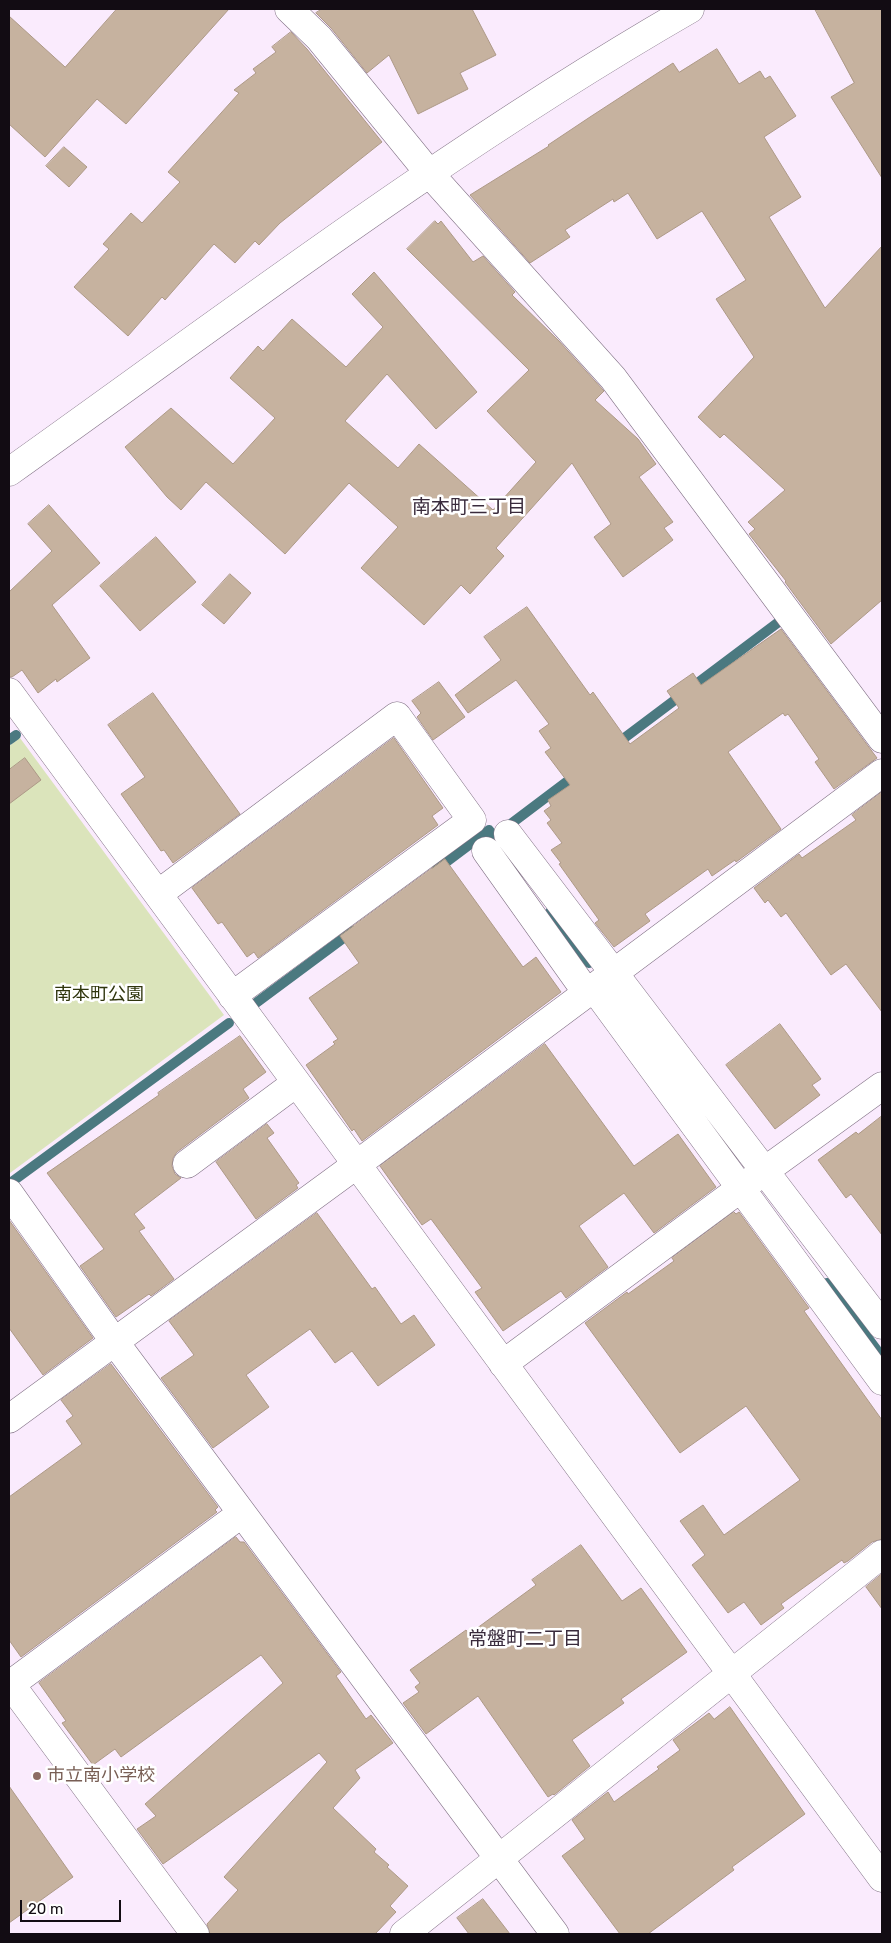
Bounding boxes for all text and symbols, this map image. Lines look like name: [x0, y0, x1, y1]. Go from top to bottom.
district label: 南本町三丁目: [412, 497, 526, 519]
park label: 南本町公園: [54, 984, 144, 1006]
district label: 常盤町二丁目: [468, 1629, 582, 1651]
place label: 市立南小学校: [47, 1765, 155, 1787]
marker: 市立南小学校: [31, 1770, 43, 1782]
scale bar: [22, 1890, 124, 1922]
text: 20 m: [28, 1900, 63, 1918]

